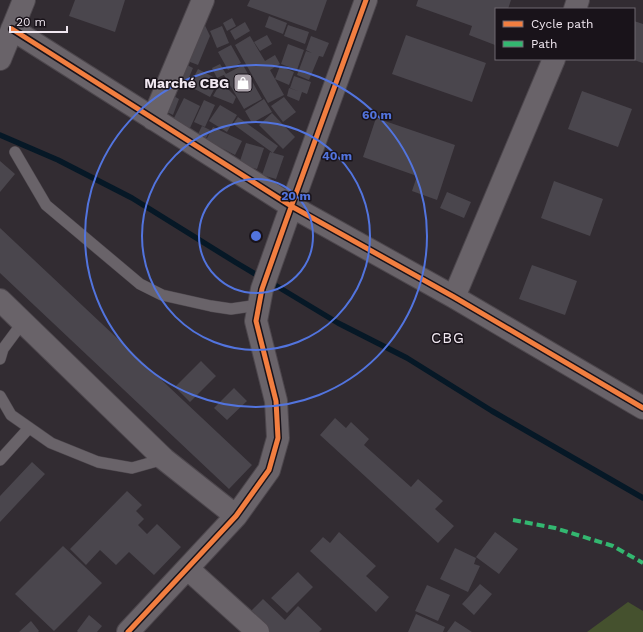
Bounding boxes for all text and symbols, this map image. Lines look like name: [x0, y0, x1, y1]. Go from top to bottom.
scale bar: [10, 8, 67, 34]
legend: [495, 8, 635, 60]
text: 20 m: [16, 15, 46, 29]
text: Cycle path: [531, 17, 593, 31]
text: Path: [531, 37, 557, 51]
shop icon: Marché CBG: [232, 72, 254, 94]
place label: Marché CBG: [144, 75, 229, 91]
text: 60 m: [362, 108, 392, 122]
text: 40 m: [322, 149, 352, 163]
text: 20 m: [281, 189, 311, 203]
centre of rings: [249, 229, 263, 243]
district label: CBG: [431, 329, 465, 347]

